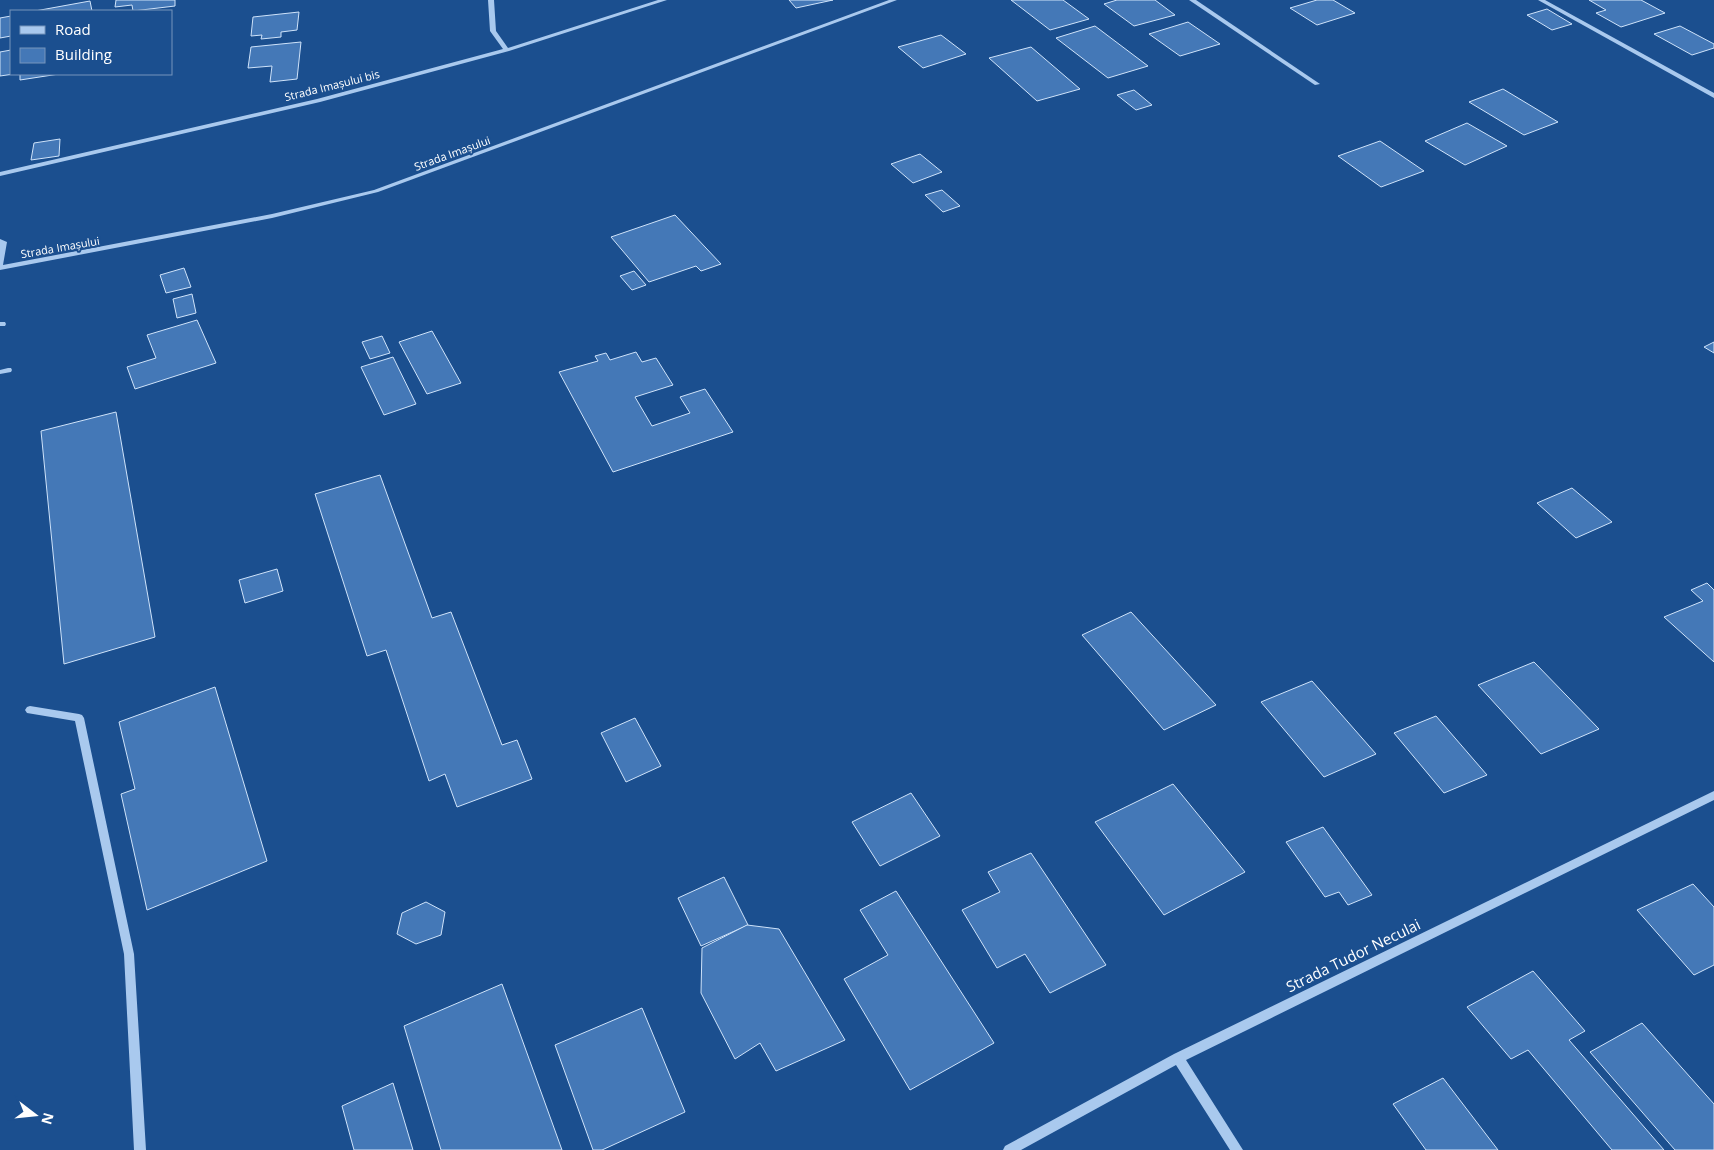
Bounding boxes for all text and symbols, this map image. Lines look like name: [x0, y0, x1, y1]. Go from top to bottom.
legend: [10, 10, 172, 75]
text: Road: [55, 19, 91, 39]
text: Building: [55, 44, 112, 64]
street label: Strada Imașului bis: [283, 66, 381, 104]
street label: Strada Imașului: [412, 132, 492, 174]
street label: Strada Imașului: [19, 233, 101, 261]
street label: Strada Tudor Neculai: [1282, 914, 1424, 996]
north arrow: [10, 1090, 60, 1140]
text: N: [37, 1111, 59, 1127]

